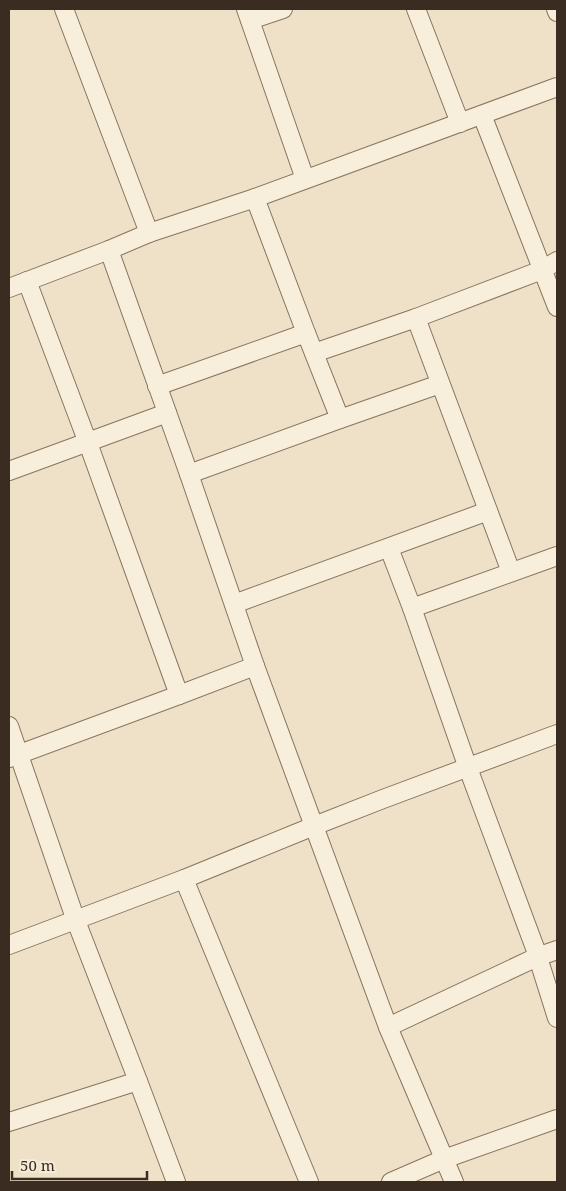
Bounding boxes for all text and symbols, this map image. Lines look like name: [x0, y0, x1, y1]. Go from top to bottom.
scale bar: [12, 1148, 148, 1180]
text: 50 m: [20, 1155, 55, 1175]

